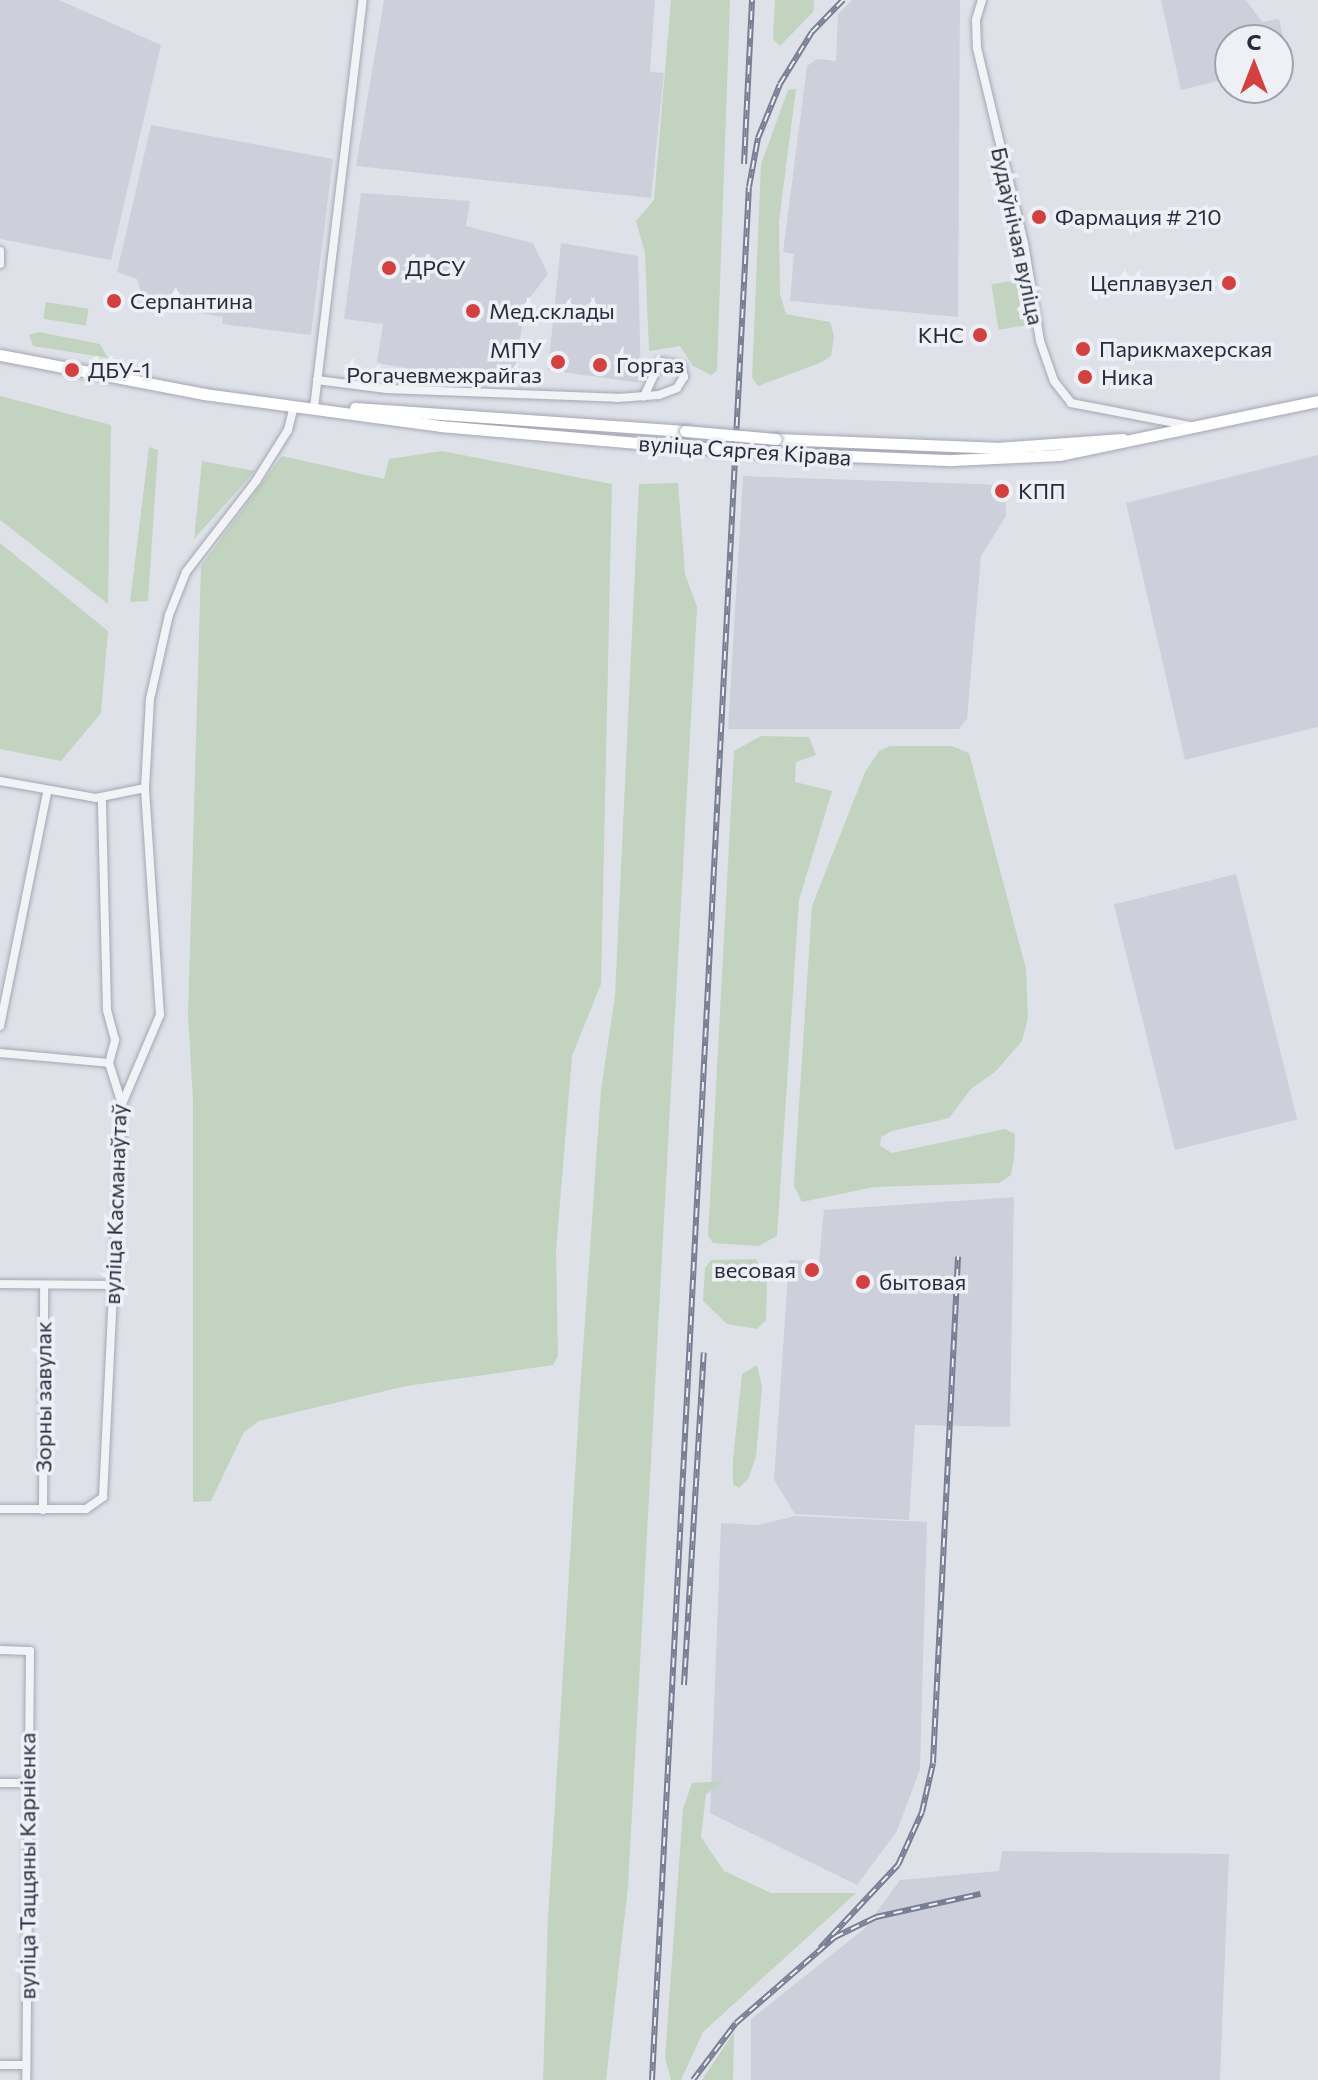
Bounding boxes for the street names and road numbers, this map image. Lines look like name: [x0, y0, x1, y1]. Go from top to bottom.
street label: Будаўнічая вуліца: [986, 145, 1050, 327]
street label: вуліца Сяргея Кірава: [638, 429, 852, 471]
street label: вуліца Касманаўтаў: [98, 1103, 132, 1305]
street label: Зорны завулак: [30, 1321, 56, 1473]
street label: вуліца Таццяны Карніенка: [14, 1733, 40, 1999]

